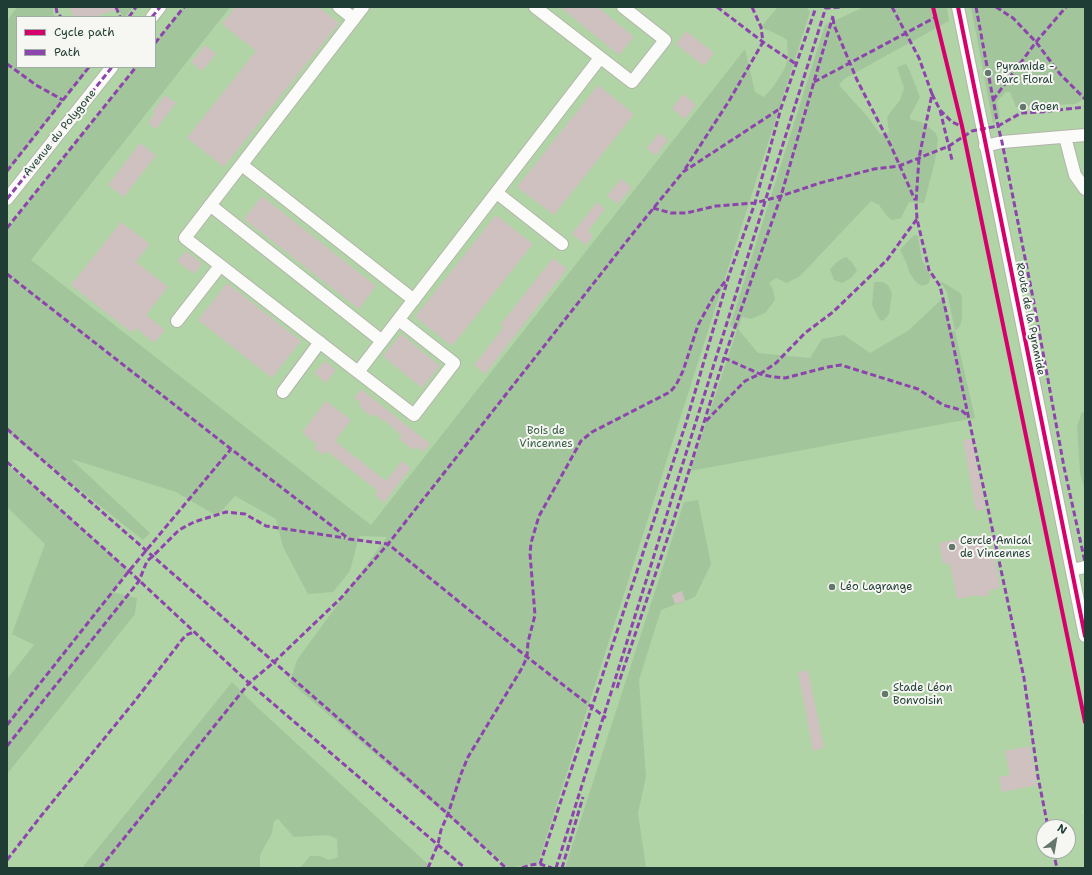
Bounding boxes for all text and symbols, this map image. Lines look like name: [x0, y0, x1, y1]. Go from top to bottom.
legend: [16, 16, 156, 68]
text: Cycle path: [54, 24, 115, 40]
text: Path: [54, 44, 80, 60]
place label: Pyramide - Parc Floral: [996, 60, 1054, 86]
marker: Pyramide - Parc Floral: [983, 68, 993, 78]
street label: Avenue du Polygone: [21, 87, 99, 179]
place label: Goen: [1031, 100, 1059, 114]
marker: Goen: [1018, 102, 1028, 112]
street label: Route de la Pyramide: [1013, 262, 1047, 376]
park label: Bois de Vincennes: [519, 424, 573, 450]
place label: Cercle Amical de Vincennes: [960, 534, 1031, 560]
marker: Cercle Amical de Vincennes: [947, 542, 957, 552]
place label: Léo Lagrange: [840, 580, 912, 594]
marker: Léo Lagrange: [827, 582, 837, 592]
place label: Stade Léon Bonvoisin: [893, 681, 952, 707]
marker: Stade Léon Bonvoisin: [880, 689, 890, 699]
north arrow: [1036, 819, 1076, 859]
text: N: [1054, 820, 1070, 838]

